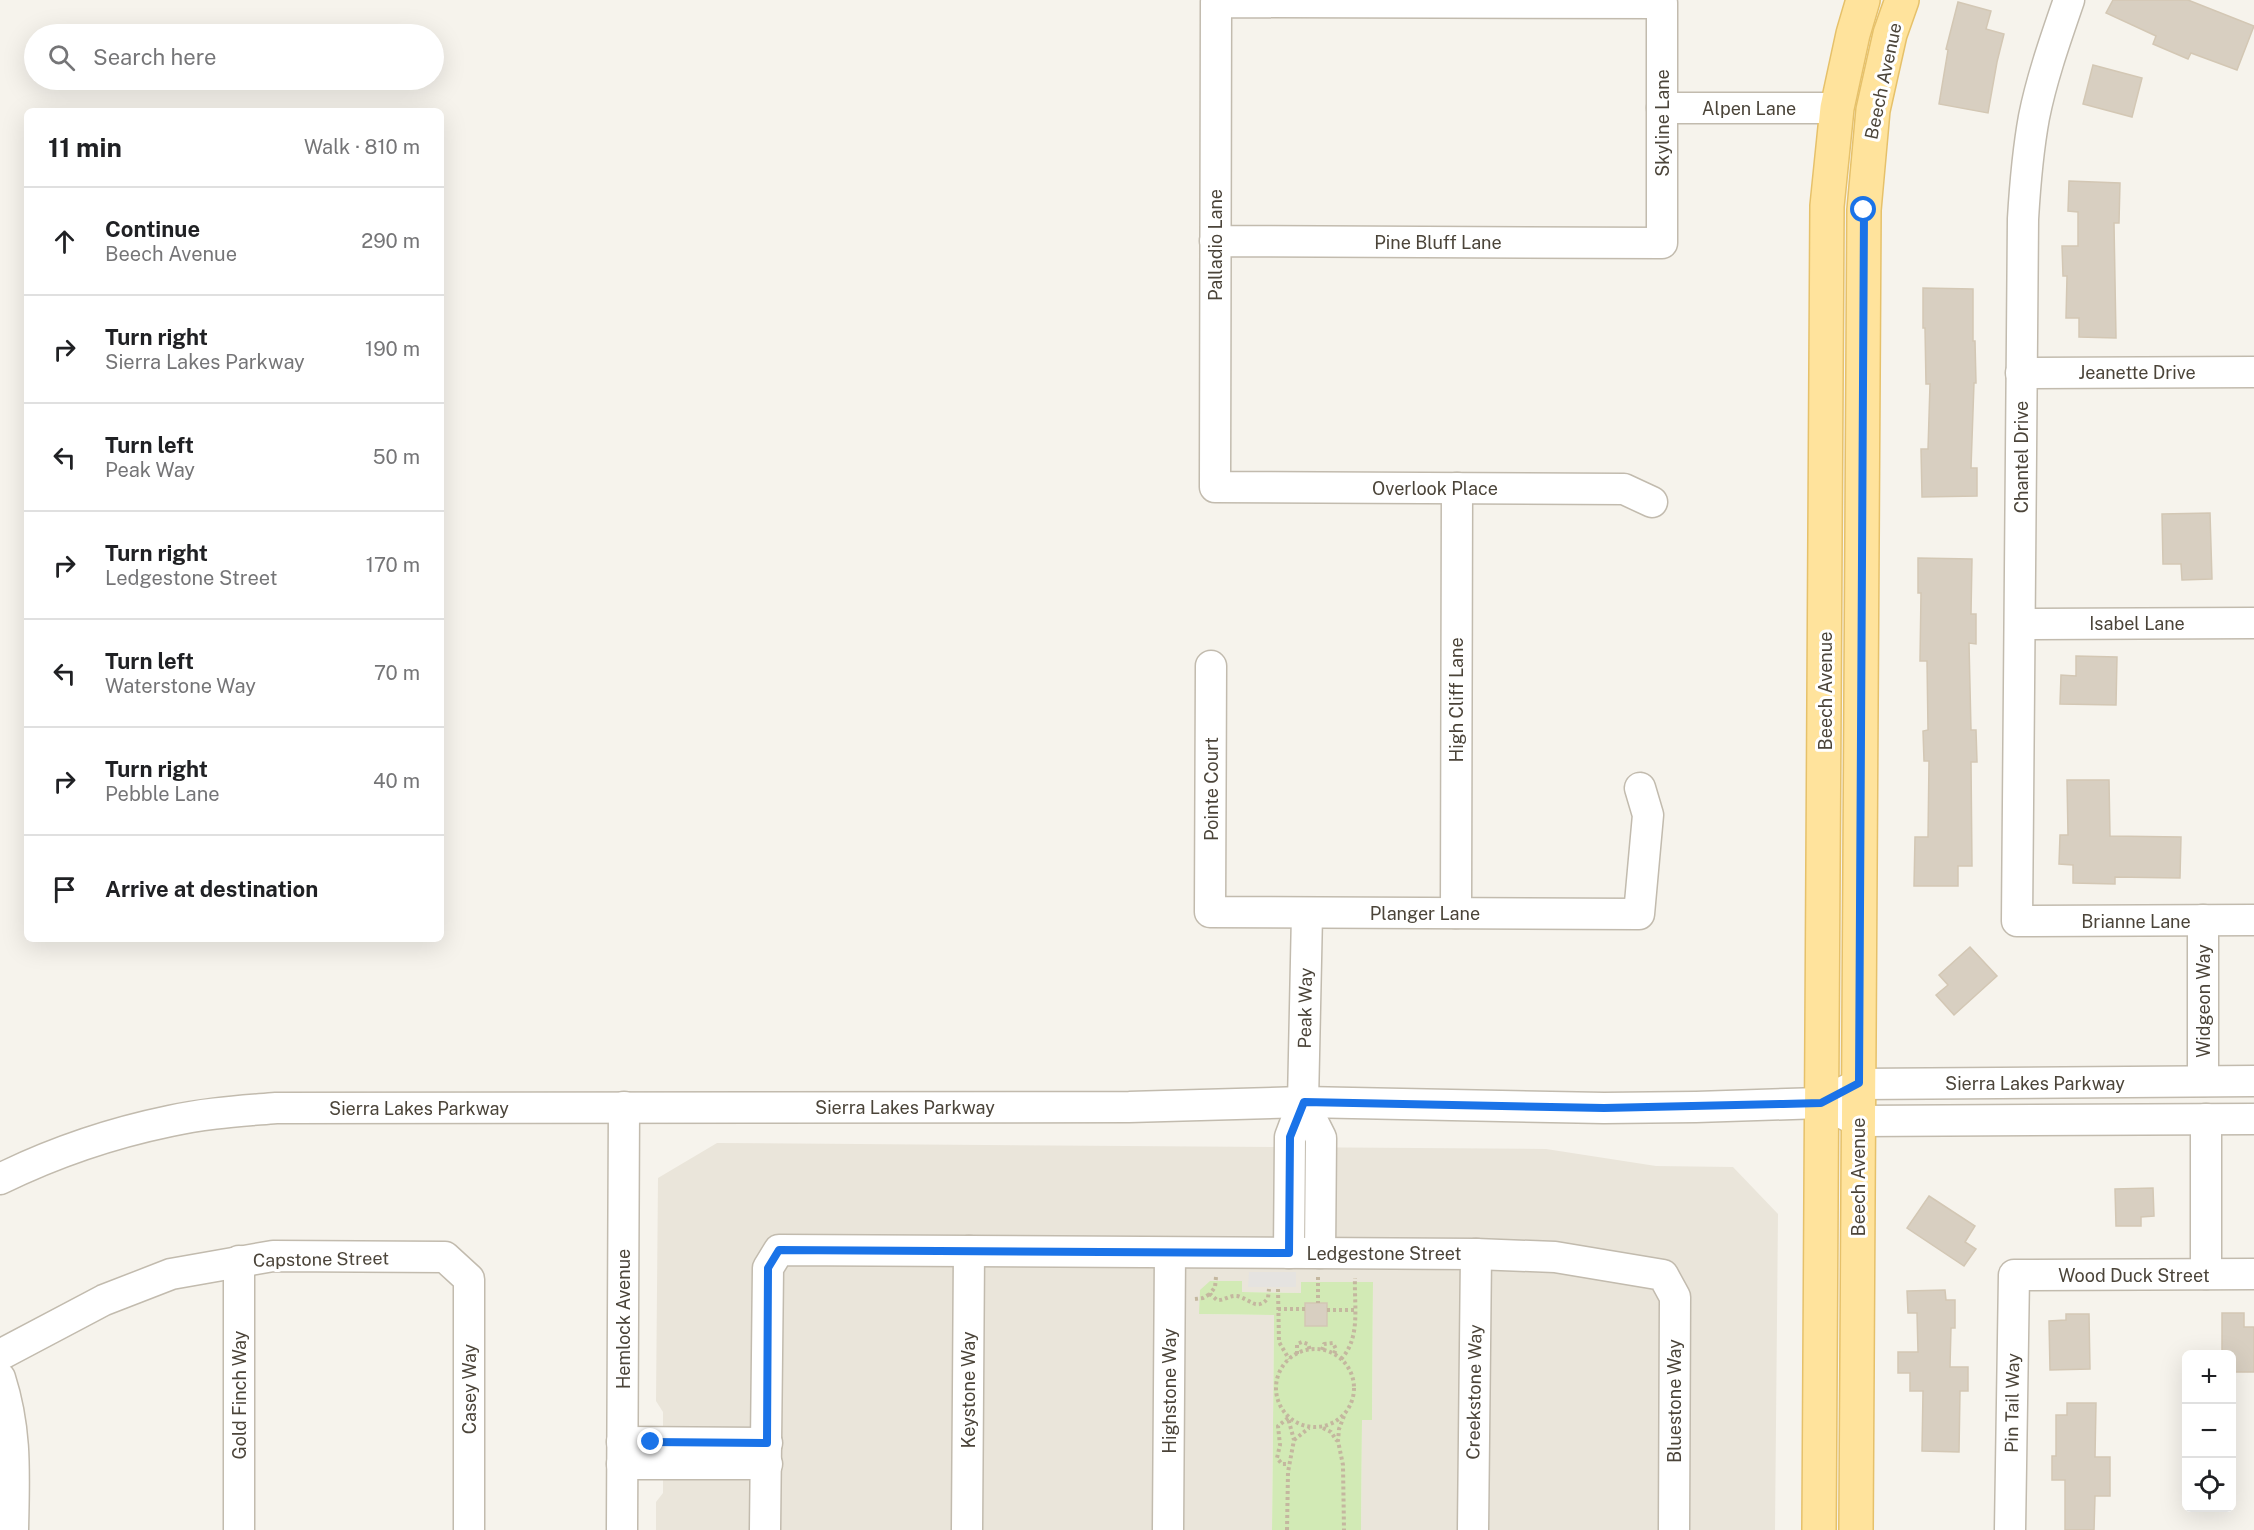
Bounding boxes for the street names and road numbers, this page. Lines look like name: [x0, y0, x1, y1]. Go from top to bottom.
street label: Beech Avenue: [1860, 21, 1906, 141]
street label: Skyline Lane: [1652, 69, 1673, 177]
street label: Alpen Lane: [1702, 98, 1796, 119]
street label: Palladio Lane: [1205, 189, 1226, 301]
street label: Pine Bluff Lane: [1374, 232, 1502, 253]
street label: Jeanette Drive: [2078, 362, 2196, 383]
street label: Chantel Drive: [2011, 401, 2032, 513]
street label: Overlook Place: [1372, 478, 1498, 499]
street label: Isabel Lane: [2089, 613, 2185, 634]
street label: Beech Avenue: [1815, 632, 1836, 750]
street label: High Cliff Lane: [1446, 637, 1467, 763]
street label: Pointe Court: [1201, 737, 1222, 841]
street label: Planger Lane: [1370, 903, 1480, 924]
street label: Brianne Lane: [2081, 911, 2191, 932]
street label: Widgeon Way: [2193, 944, 2214, 1058]
street label: Peak Way: [1294, 967, 1316, 1049]
street label: Sierra Lakes Parkway: [1945, 1073, 2125, 1094]
street label: Sierra Lakes Parkway: [815, 1097, 995, 1118]
street label: Sierra Lakes Parkway: [329, 1098, 509, 1119]
street label: Beech Avenue: [1848, 1118, 1869, 1236]
street label: Ledgestone Street: [1306, 1243, 1462, 1264]
street label: Capstone Street: [253, 1247, 389, 1271]
street label: Hemlock Avenue: [613, 1249, 634, 1389]
street label: Wood Duck Street: [2058, 1265, 2210, 1286]
street label: Creekstone Way: [1462, 1324, 1486, 1460]
street label: Highstone Way: [1159, 1328, 1180, 1454]
street label: Gold Finch Way: [229, 1330, 250, 1459]
street label: Keystone Way: [958, 1331, 979, 1449]
street label: Bluestone Way: [1664, 1339, 1685, 1463]
street label: Casey Way: [459, 1343, 480, 1434]
street label: Pin Tail Way: [2001, 1352, 2023, 1453]

